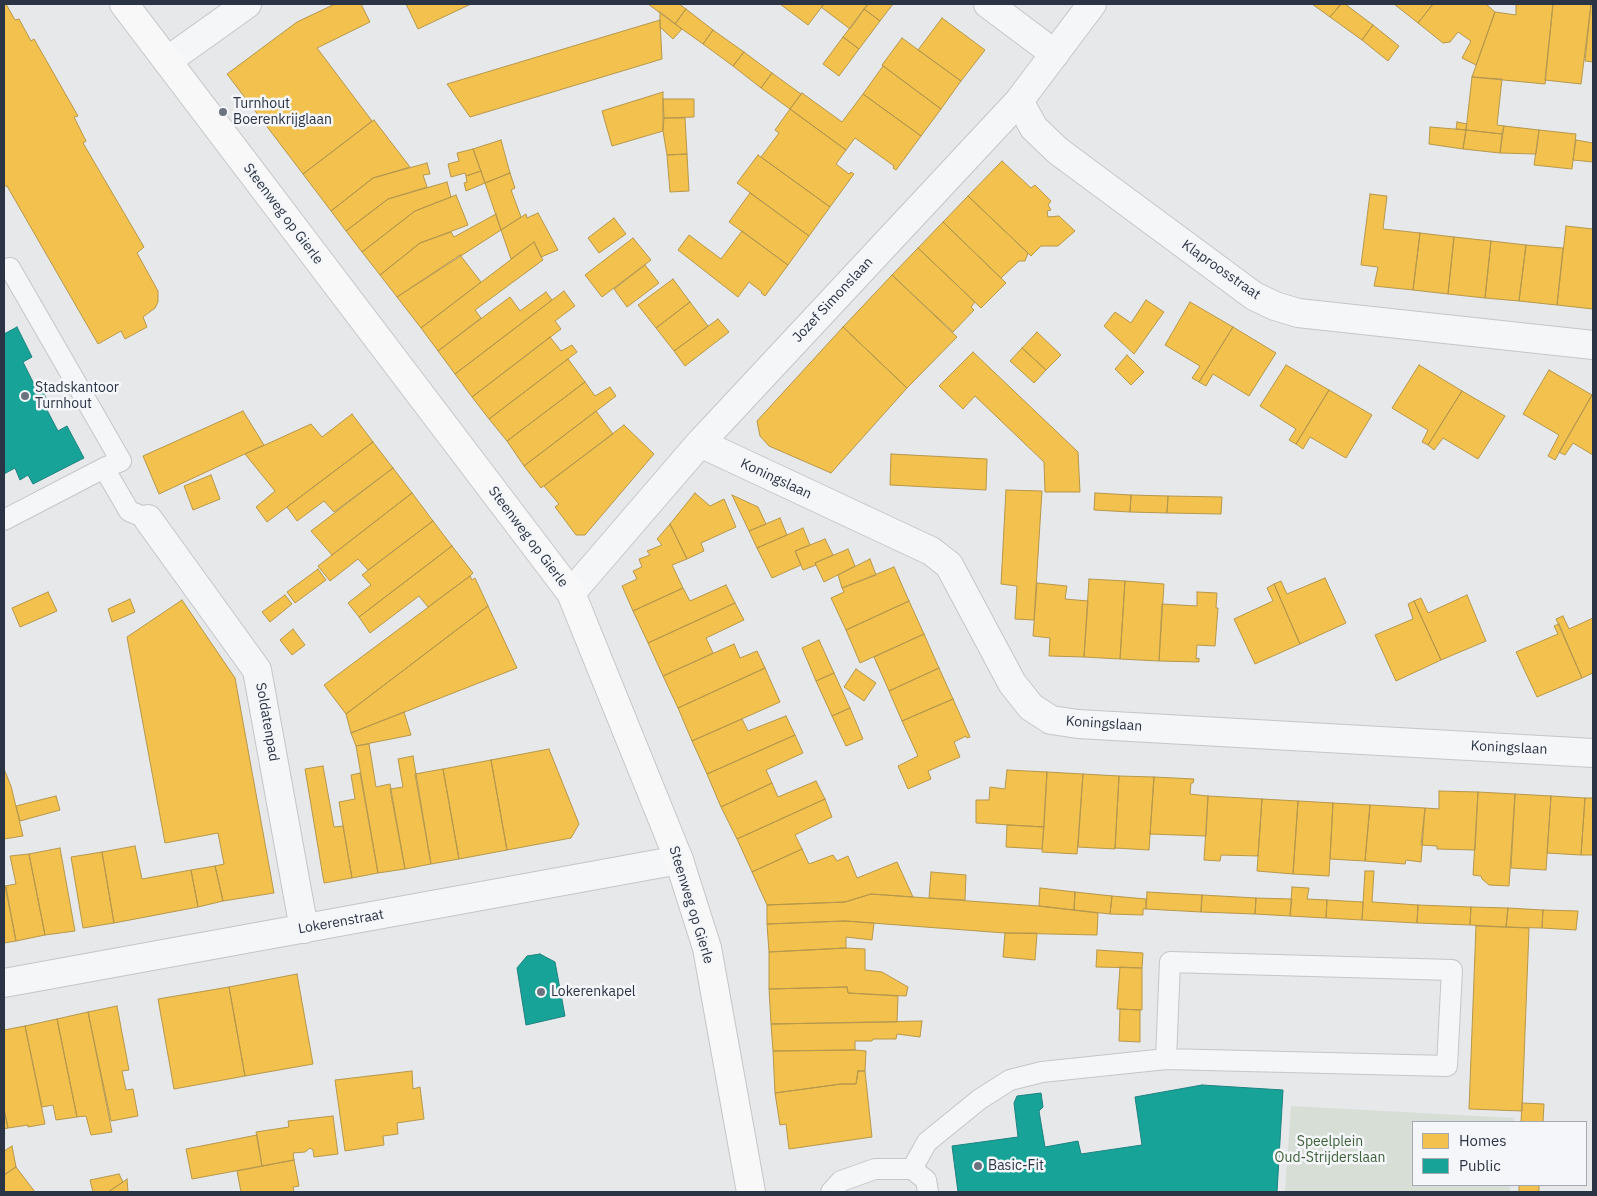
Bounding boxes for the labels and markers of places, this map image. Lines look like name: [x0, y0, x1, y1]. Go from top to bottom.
place label: Turnhout Boerenkrijglaan: [233, 96, 332, 128]
marker: Turnhout Boerenkrijglaan: [217, 106, 229, 118]
place label: Stadskantoor Turnhout: [35, 380, 119, 412]
marker: Stadskantoor Turnhout: [19, 390, 31, 402]
place label: Lokerenkapel: [551, 984, 636, 1000]
marker: Lokerenkapel: [535, 986, 547, 998]
place label: Basic-Fit: [988, 1158, 1044, 1174]
marker: Basic-Fit: [972, 1160, 984, 1172]

